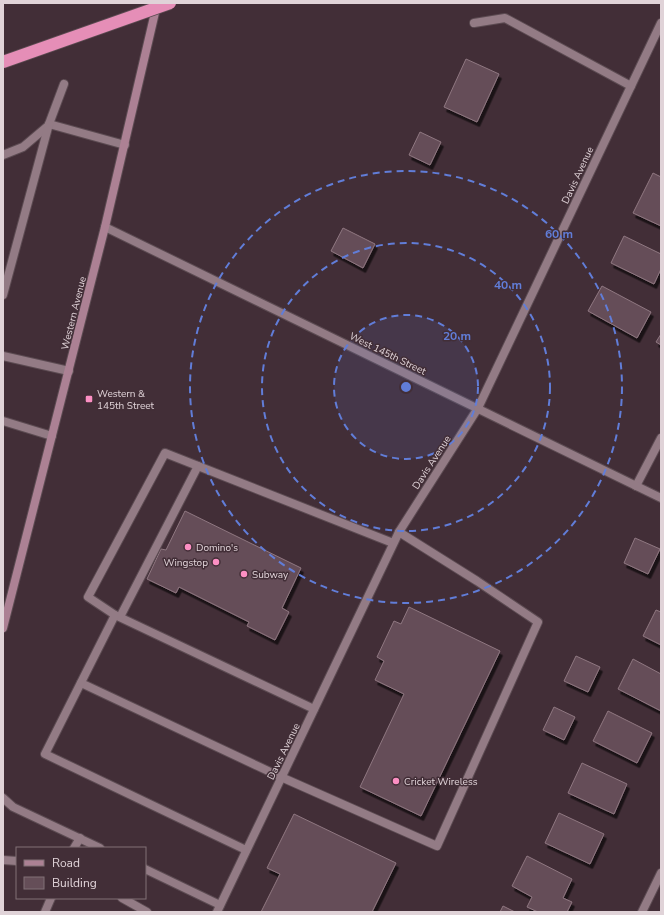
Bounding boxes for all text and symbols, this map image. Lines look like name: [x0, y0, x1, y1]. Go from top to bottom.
street label: Davis Avenue: [559, 145, 597, 206]
text: 60 m: [545, 226, 573, 242]
street label: Western Avenue: [58, 275, 90, 351]
text: 40 m: [494, 277, 522, 293]
text: 20 m: [443, 328, 471, 344]
street label: West 145th Street: [347, 329, 429, 379]
centre of rings: [399, 380, 413, 394]
place label: Western & 145th Street: [97, 387, 155, 413]
marker: Western & 145th Street: [84, 394, 94, 404]
street label: Davis Avenue: [409, 433, 454, 492]
place label: Domino's: [196, 541, 238, 555]
marker: Domino's: [183, 542, 193, 552]
place label: Wingstop: [164, 556, 208, 570]
marker: Wingstop: [211, 557, 221, 567]
place label: Subway: [252, 568, 289, 582]
marker: Subway: [239, 569, 249, 579]
street label: Davis Avenue: [264, 721, 304, 782]
place label: Cricket Wireless: [404, 775, 478, 789]
marker: Cricket Wireless: [391, 776, 401, 786]
legend: [16, 847, 146, 899]
text: Road: [52, 855, 80, 871]
text: Building: [52, 875, 97, 891]

